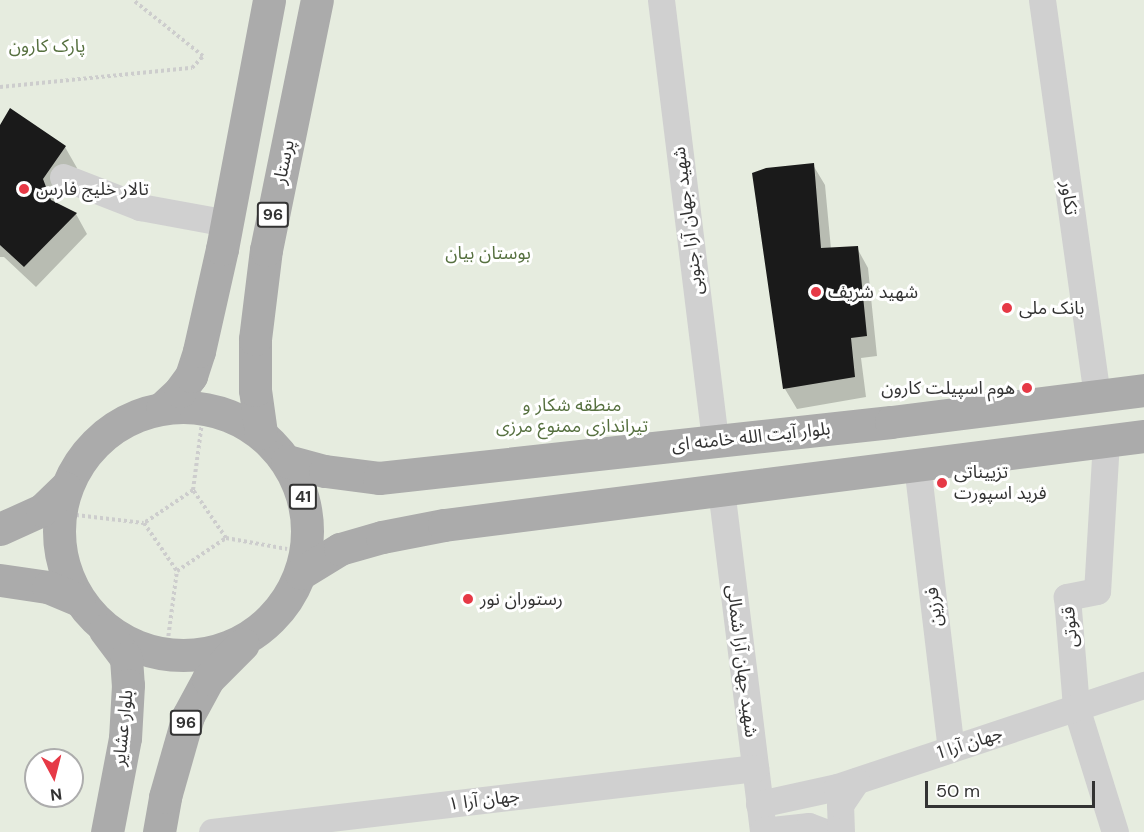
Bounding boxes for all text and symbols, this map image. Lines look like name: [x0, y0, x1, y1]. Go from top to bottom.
park label: پارک کارون: [9, 35, 85, 57]
street label: پرستار: [269, 138, 299, 186]
street label: شهید جهان آرا جنوبی: [668, 146, 708, 296]
place label: تالار خلیج فارس: [36, 178, 149, 200]
street label: تکاور: [1056, 179, 1082, 217]
marker: تالار خلیج فارس: [17, 182, 31, 196]
road number: 96: [256, 202, 290, 228]
park label: بوستان بیان: [445, 242, 531, 264]
place label: شهید شریف: [828, 281, 918, 303]
marker: شهید شریف: [809, 285, 823, 299]
place label: بانک ملی: [1019, 297, 1084, 319]
marker: بانک ملی: [1000, 301, 1014, 315]
place label: هوم اسپیلت کارون: [881, 377, 1015, 399]
marker: هوم اسپیلت کارون: [1020, 381, 1034, 395]
park label: منطقه شکار و تیراندازی ممنوع مرزی: [496, 395, 648, 438]
street label: بلوار آیت الله خامنه ای: [671, 418, 831, 456]
place label: تزییناتی فرید اسپورت: [954, 462, 1046, 504]
marker: تزییناتی فرید اسپورت: [935, 476, 949, 490]
road number: 41: [288, 484, 318, 510]
street label: شهید جهان آرا شمالی: [722, 583, 762, 739]
street label: فرزین: [921, 586, 947, 628]
place label: رستوران نور: [480, 588, 563, 610]
marker: رستوران نور: [461, 592, 475, 606]
street label: قنوتی: [1057, 605, 1083, 649]
street label: بلوار عشایر: [108, 689, 138, 767]
road number: 96: [170, 710, 202, 736]
street label: جهان آرا 1: [935, 722, 1005, 764]
north arrow: [24, 748, 84, 808]
scale bar: [928, 769, 1098, 807]
text: 50 m: [936, 779, 980, 803]
text: N: [49, 783, 63, 806]
street label: جهان آرا ۱: [447, 785, 521, 815]

